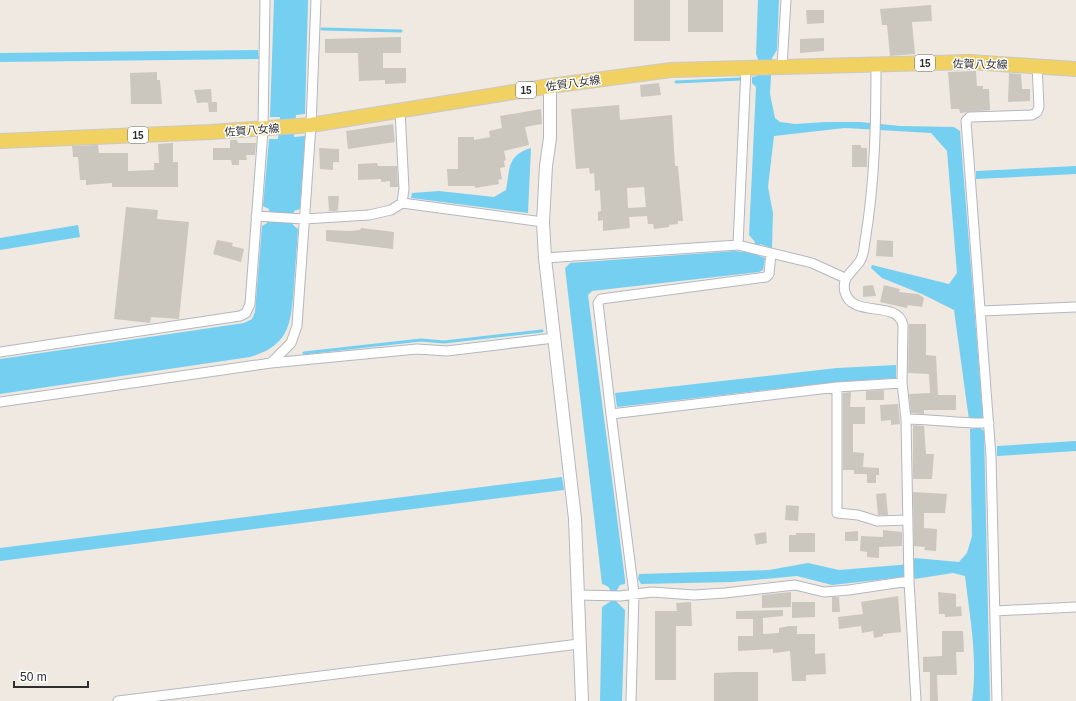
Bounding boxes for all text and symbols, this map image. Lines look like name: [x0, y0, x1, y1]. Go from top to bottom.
road number: 15: [915, 55, 935, 71]
street label: 佐賀八女線: [952, 58, 1008, 70]
street label: 佐賀八女線: [545, 73, 601, 93]
road number: 15: [516, 82, 536, 98]
street label: 佐賀八女線: [224, 122, 280, 138]
road number: 15: [128, 127, 148, 143]
scale bar: [14, 663, 88, 689]
text: 50 m: [20, 670, 47, 684]

